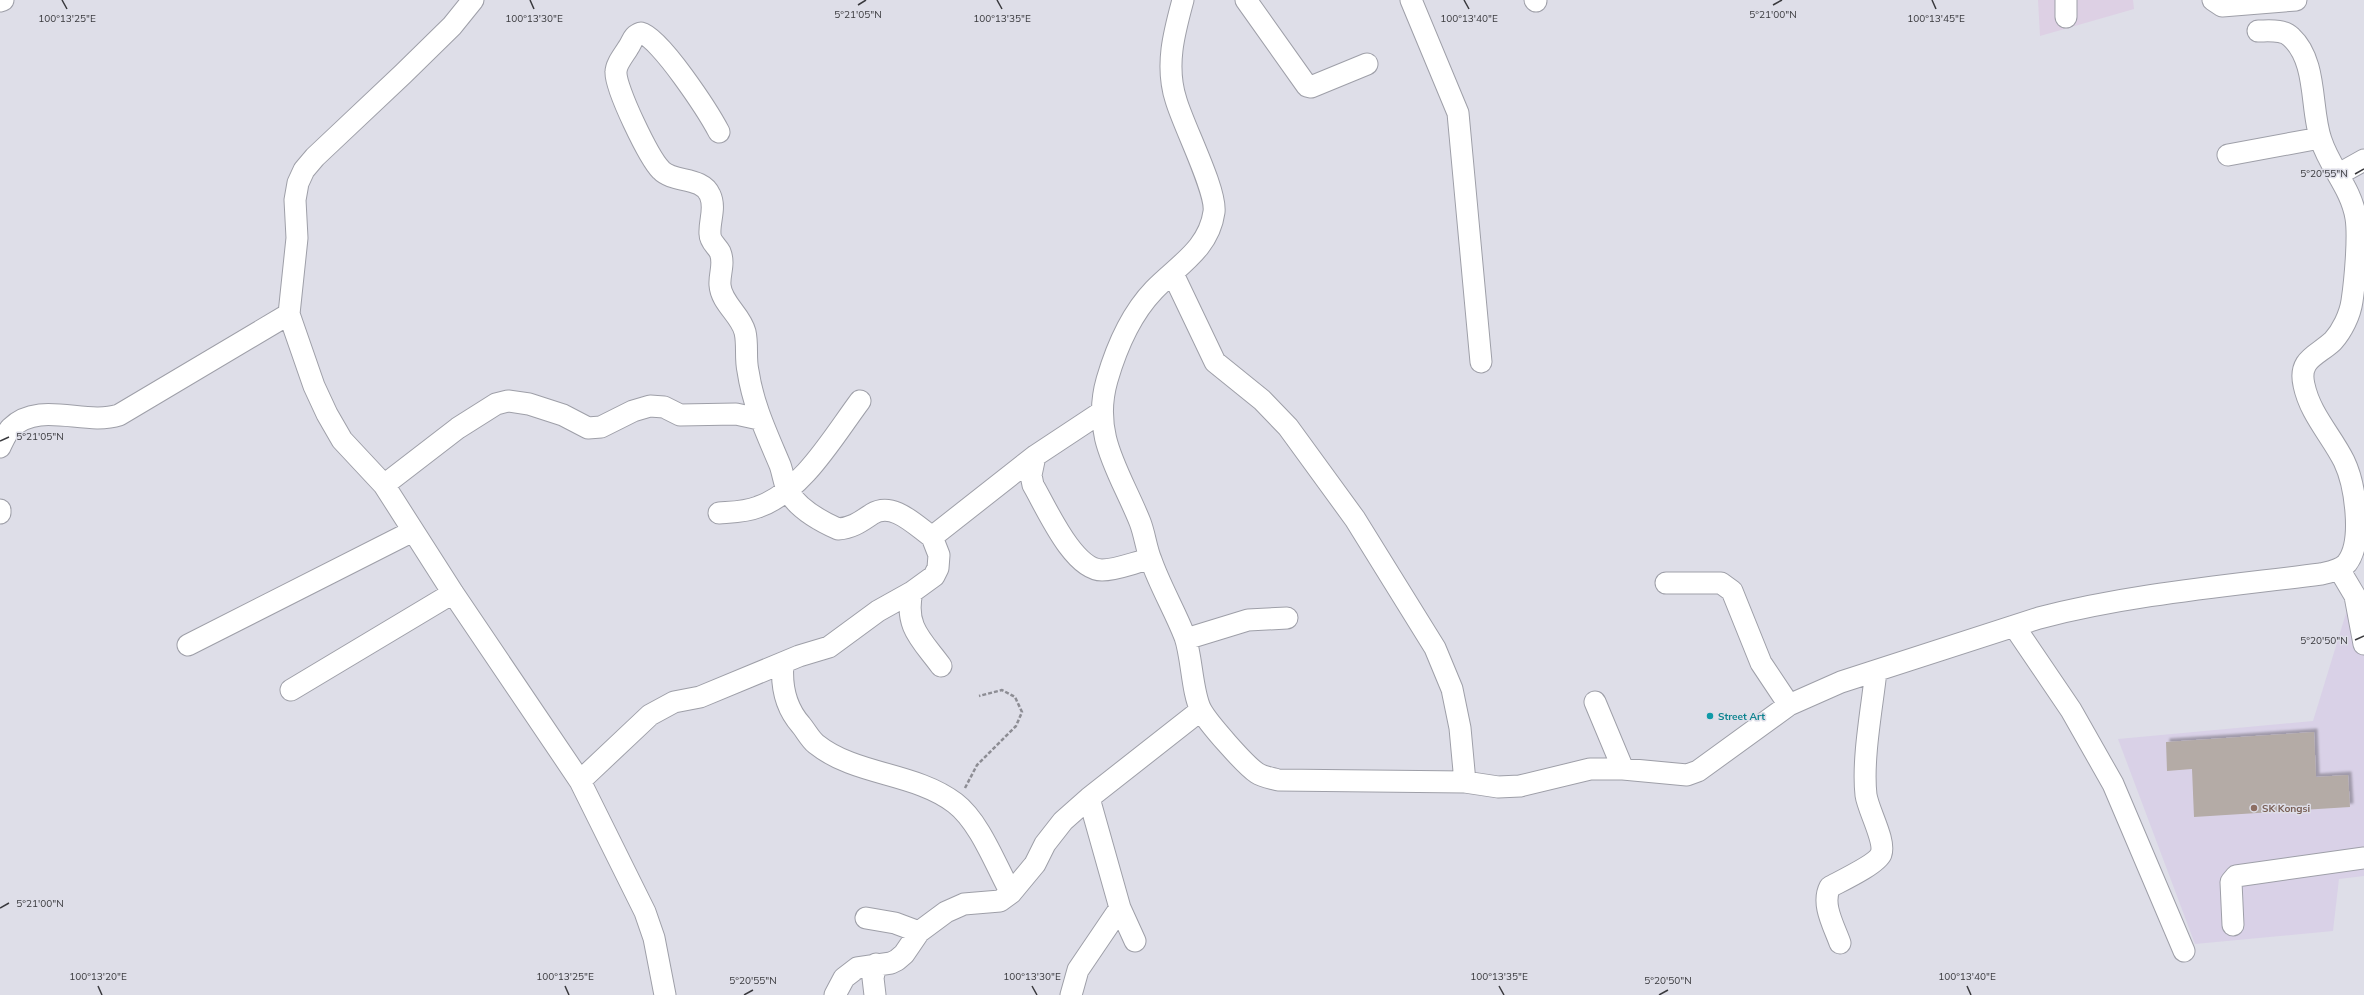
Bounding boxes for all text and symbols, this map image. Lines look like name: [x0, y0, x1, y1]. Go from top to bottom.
text: 5°21'05"N: [834, 8, 882, 21]
text: 5°21'00"N: [1749, 8, 1797, 21]
text: 100°13'25"E: [38, 12, 96, 25]
text: 100°13'30"E: [505, 12, 563, 25]
text: 100°13'35"E: [973, 12, 1031, 25]
text: 100°13'40"E: [1440, 12, 1498, 25]
text: 100°13'45"E: [1907, 12, 1965, 25]
text: 5°20'55"N: [2300, 167, 2348, 180]
text: 5°21'05"N: [16, 430, 64, 443]
text: 5°20'50"N: [2300, 634, 2348, 647]
place label: Street Art: [1718, 710, 1765, 723]
marker: Street Art: [1705, 711, 1715, 721]
place label: SK Kongsi: [2262, 802, 2310, 815]
marker: SK Kongsi: [2249, 803, 2259, 813]
text: 5°21'00"N: [16, 897, 64, 910]
text: 100°13'20"E: [69, 970, 127, 983]
text: 100°13'25"E: [536, 970, 594, 983]
text: 100°13'30"E: [1003, 970, 1061, 983]
text: 100°13'35"E: [1470, 970, 1528, 983]
text: 100°13'40"E: [1938, 970, 1996, 983]
text: 5°20'55"N: [729, 974, 777, 987]
text: 5°20'50"N: [1644, 974, 1692, 987]

